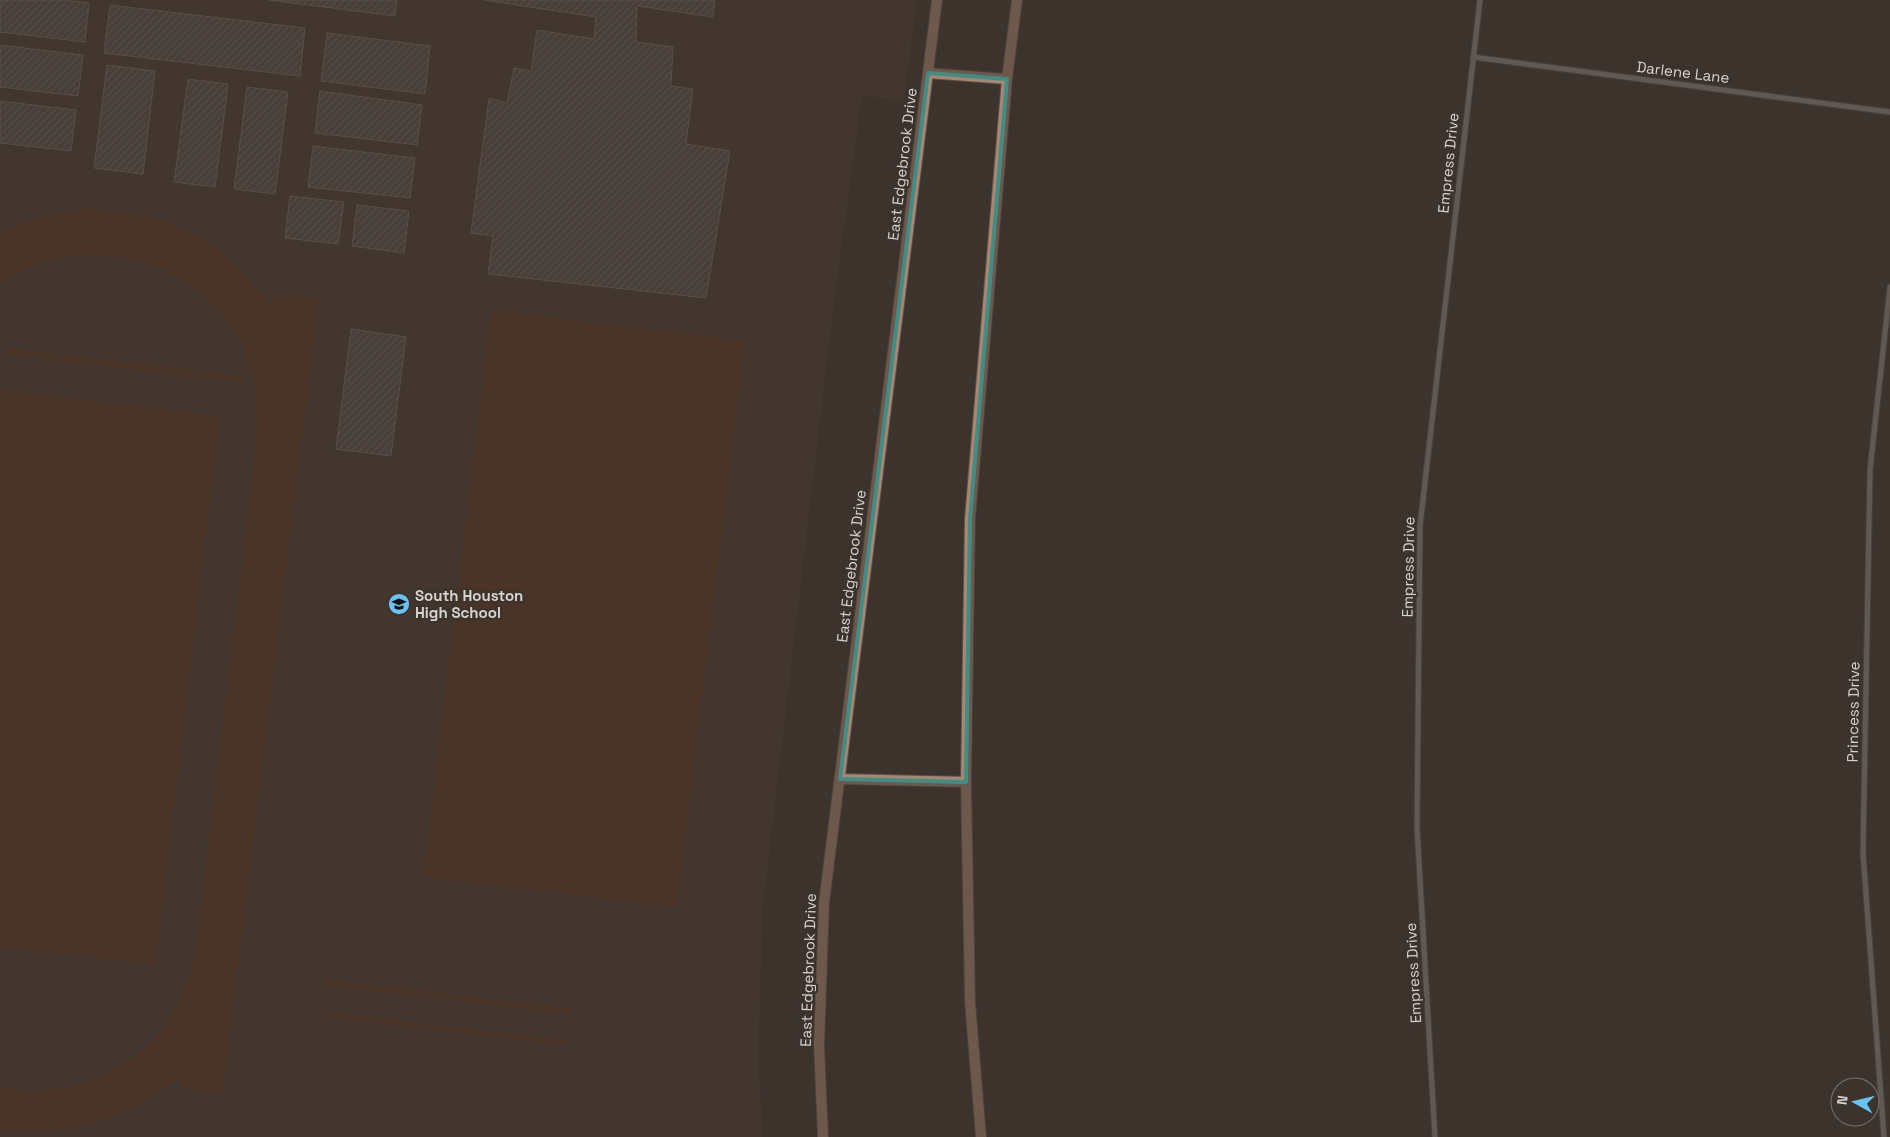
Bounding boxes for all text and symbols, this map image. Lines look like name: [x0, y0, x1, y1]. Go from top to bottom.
street label: Darlene Lane: [1635, 57, 1731, 87]
street label: East Edgebrook Drive: [883, 87, 921, 241]
street label: Empress Drive: [1433, 112, 1463, 214]
street label: East Edgebrook Drive: [832, 489, 870, 643]
street label: Empress Drive: [1398, 516, 1418, 618]
place label: South Houston High School: [415, 586, 523, 622]
school or university icon: South Houston High School: [387, 592, 411, 616]
street label: Princess Drive: [1843, 661, 1863, 763]
street label: East Edgebrook Drive: [796, 893, 820, 1047]
street label: Empress Drive: [1401, 922, 1425, 1024]
north arrow: [1830, 1077, 1880, 1127]
text: N: [1833, 1094, 1852, 1106]

